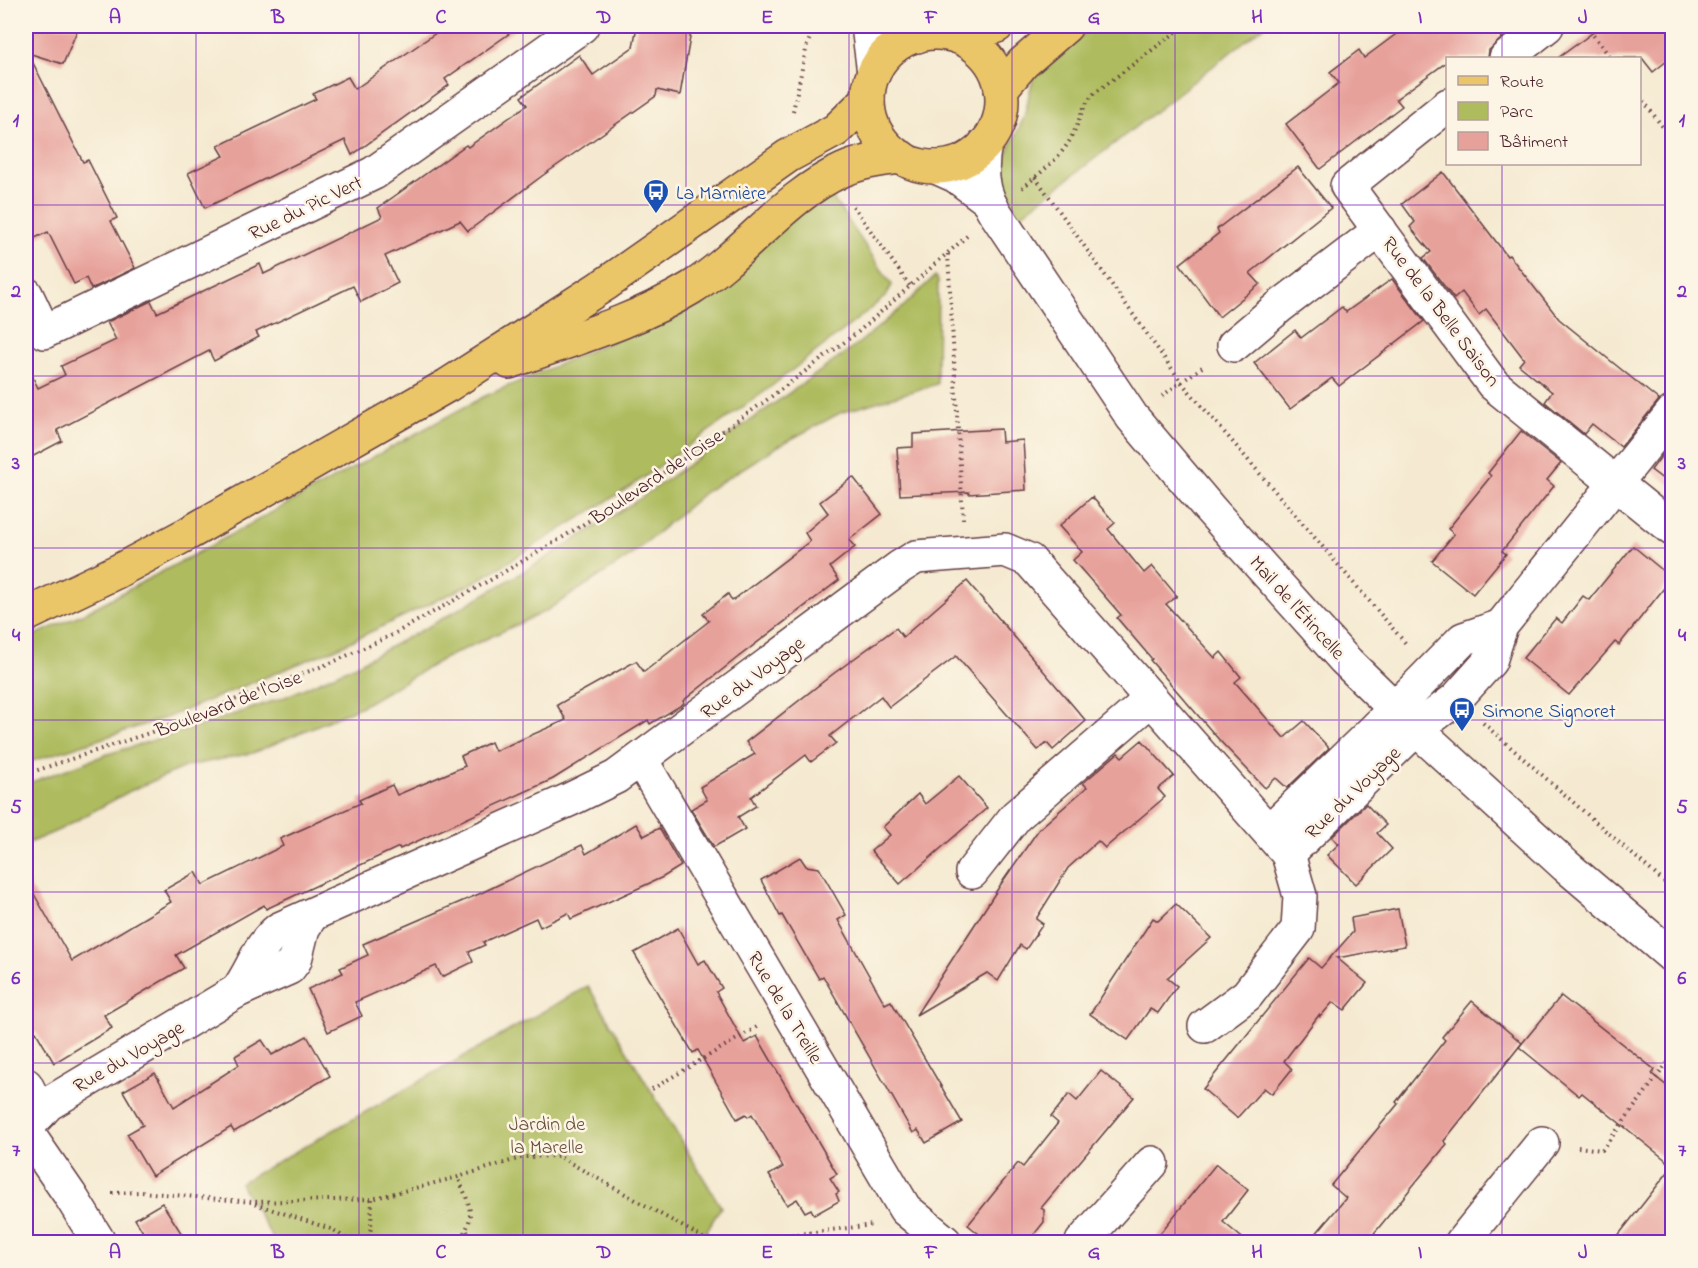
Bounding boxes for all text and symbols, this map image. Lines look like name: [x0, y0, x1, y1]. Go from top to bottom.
text: A: [109, 4, 121, 33]
text: B: [270, 4, 285, 33]
text: C: [436, 4, 447, 33]
text: D: [596, 4, 611, 33]
text: E: [761, 4, 773, 33]
text: F: [924, 4, 938, 33]
text: G: [1088, 4, 1101, 33]
text: H: [1251, 4, 1263, 33]
text: I: [1418, 4, 1423, 33]
text: J: [1578, 4, 1588, 33]
legend: [1446, 57, 1641, 165]
text: Route: [1500, 70, 1545, 96]
text: Parc: [1500, 100, 1533, 126]
text: 1: [13, 107, 20, 136]
text: 1: [1679, 107, 1686, 136]
text: Bâtiment: [1499, 130, 1568, 156]
street label: Rue du Pic Vert: [244, 169, 368, 249]
bus stop icon: La Marnière: [641, 177, 671, 215]
place label: La Marnière: [676, 180, 766, 209]
street label: Rue de la Belle Saison: [1374, 231, 1506, 394]
text: 2: [10, 278, 21, 307]
text: 2: [1676, 278, 1687, 307]
street label: Boulevard de l'Oise: [584, 423, 730, 534]
text: 3: [11, 450, 20, 479]
text: 3: [1677, 450, 1686, 479]
street label: Mail de l'Étincelle: [1241, 550, 1351, 667]
text: 4: [12, 622, 21, 651]
text: 4: [1678, 622, 1687, 651]
street label: Rue du Voyage: [695, 630, 812, 729]
street label: Boulevard de l'Oise: [150, 664, 306, 747]
bus stop icon: Simone Signoret: [1447, 695, 1477, 733]
place label: Simone Signoret: [1482, 698, 1616, 728]
street label: Rue du Voyage: [1299, 740, 1409, 848]
text: 5: [10, 794, 22, 823]
text: 5: [1676, 794, 1688, 823]
street label: Rue de la Treille: [739, 947, 829, 1070]
text: 6: [12, 965, 21, 994]
text: 6: [1678, 965, 1687, 994]
street label: Rue du Voyage: [68, 1015, 191, 1103]
park label: Jardin de la Marelle: [509, 1111, 585, 1163]
text: 7: [12, 1137, 21, 1166]
text: 7: [1678, 1137, 1687, 1166]
text: A: [109, 1239, 121, 1268]
text: B: [270, 1239, 285, 1268]
text: C: [436, 1239, 447, 1268]
text: D: [596, 1239, 611, 1268]
text: E: [761, 1239, 773, 1268]
text: F: [924, 1239, 938, 1268]
text: G: [1088, 1239, 1101, 1268]
text: H: [1251, 1239, 1263, 1268]
text: I: [1418, 1239, 1423, 1268]
text: J: [1578, 1239, 1588, 1268]

